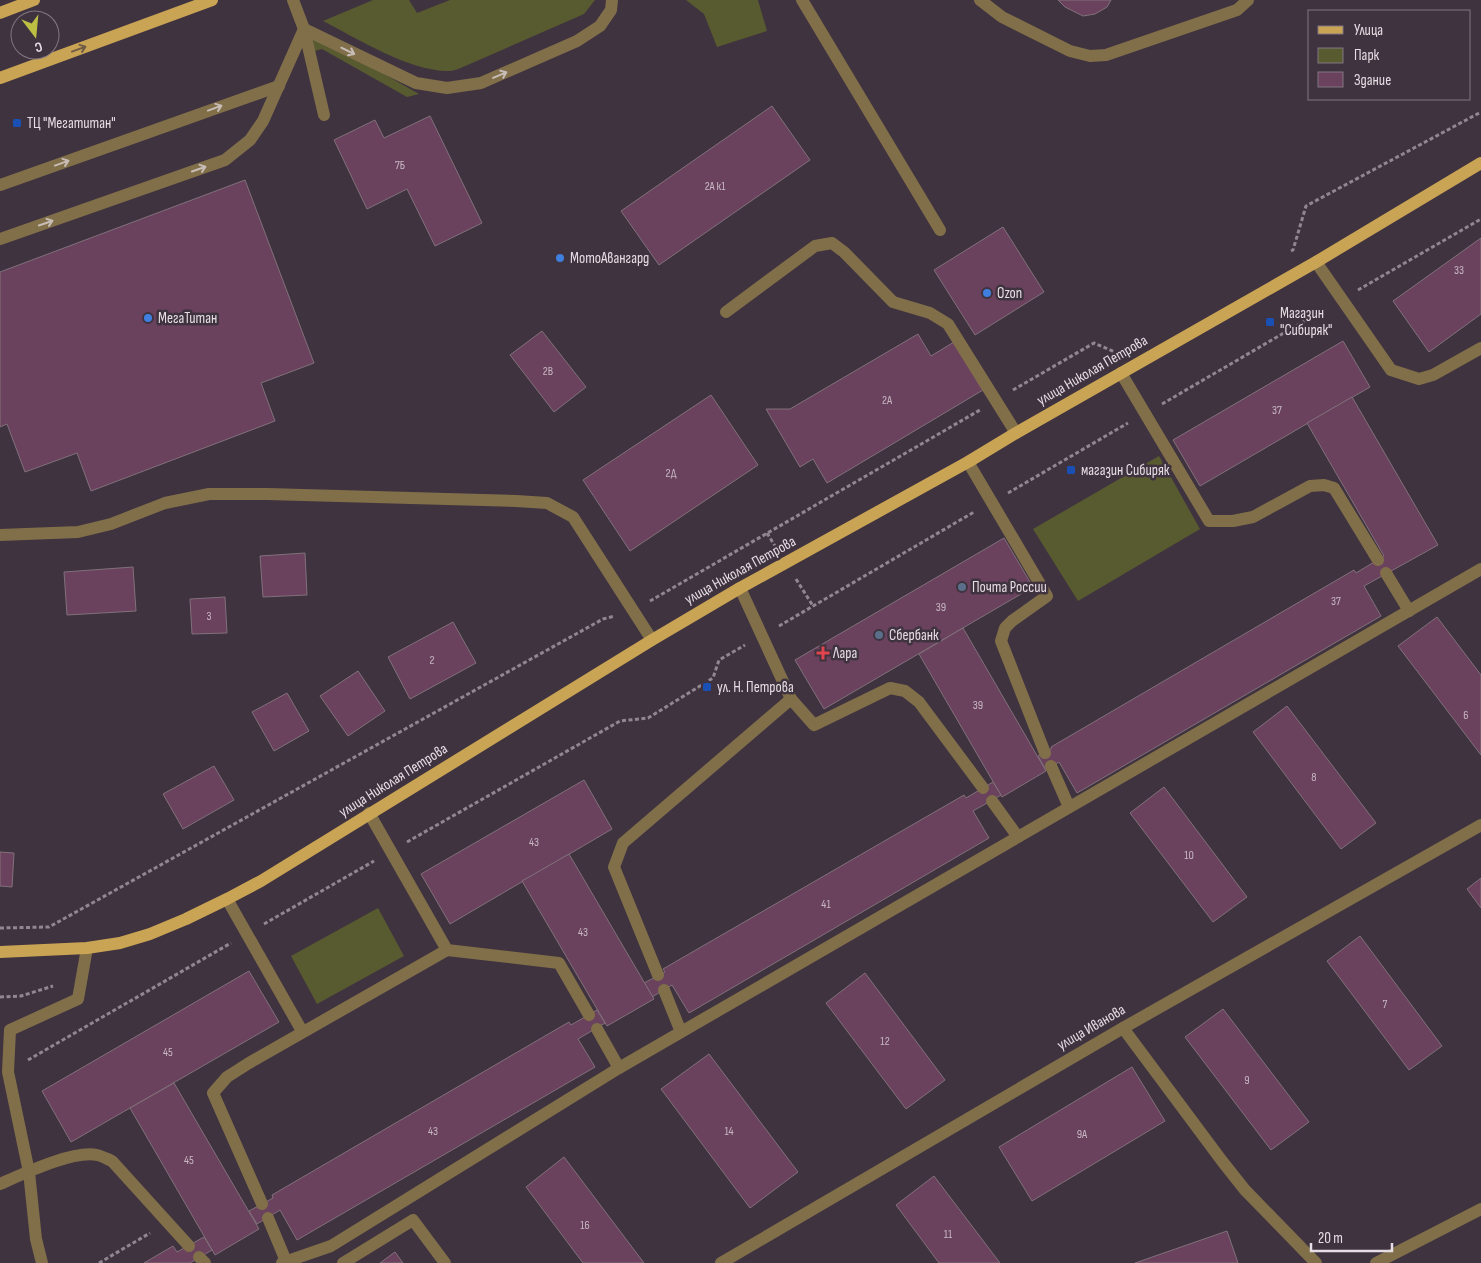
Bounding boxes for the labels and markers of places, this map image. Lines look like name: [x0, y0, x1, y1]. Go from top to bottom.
place label: ТЦ "Мегатитан": [27, 114, 116, 133]
marker: ТЦ "Мегатитан": [11, 117, 23, 129]
place label: МотоАвангард: [570, 249, 649, 268]
marker: МотоАвангард: [554, 252, 566, 264]
place label: Ozon: [997, 284, 1022, 303]
marker: Ozon: [981, 287, 993, 299]
place label: Магазин "Сибиряк": [1280, 304, 1333, 340]
place label: МегаТитан: [158, 309, 217, 328]
marker: МегаТитан: [142, 312, 154, 324]
marker: Магазин "Сибиряк": [1264, 316, 1276, 328]
place label: магазин Сибиряк: [1081, 461, 1170, 480]
marker: магазин Сибиряк: [1065, 464, 1077, 476]
place label: Почта России: [972, 578, 1047, 597]
marker: Почта России: [956, 581, 968, 593]
place label: Сбербанк: [889, 626, 939, 645]
marker: Сбербанк: [873, 629, 885, 641]
place label: Лара: [832, 644, 858, 663]
marker: Лара: [817, 647, 829, 659]
place label: ул. Н. Петрова: [717, 678, 794, 697]
marker: ул. Н. Петрова: [701, 681, 713, 693]

